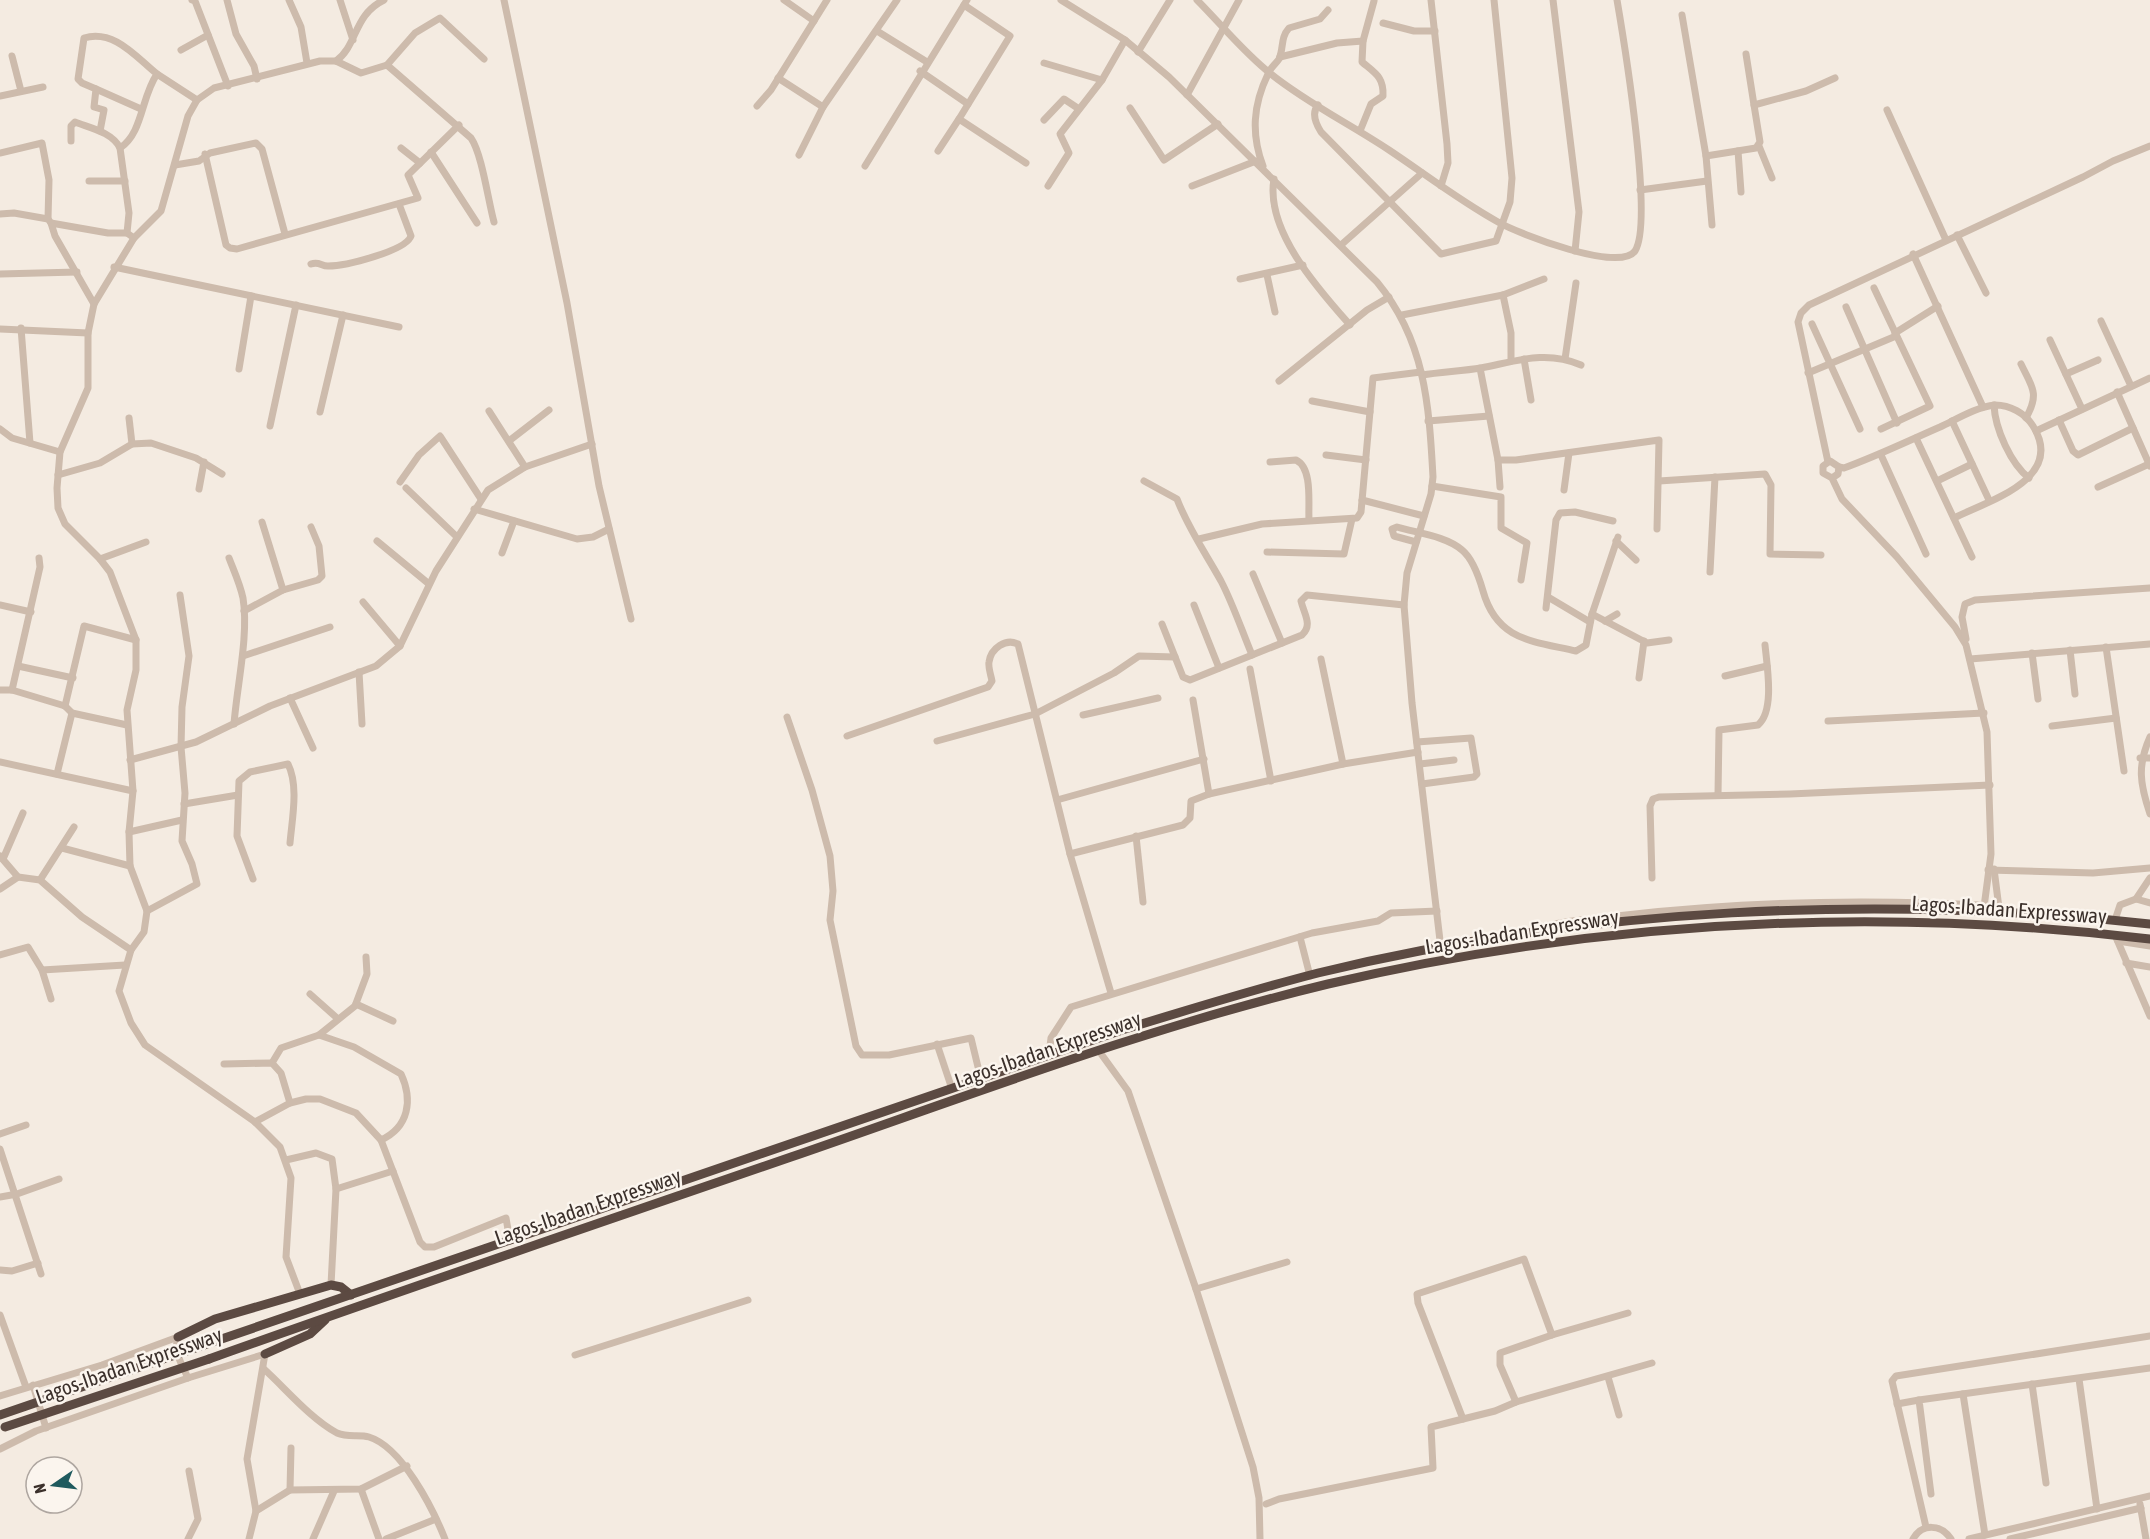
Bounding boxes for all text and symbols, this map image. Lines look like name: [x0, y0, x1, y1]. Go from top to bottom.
street label: Lagos-Ibadan Expressway: [1911, 890, 2108, 928]
street label: Lagos-Ibadan Expressway: [1423, 904, 1621, 958]
street label: Lagos-Ibadan Expressway: [951, 1006, 1144, 1092]
street label: Lagos-Ibadan Expressway: [491, 1163, 684, 1249]
street label: Lagos-Ibadan Expressway: [32, 1322, 225, 1408]
north arrow: [24, 1455, 84, 1515]
text: N: [30, 1482, 49, 1495]

